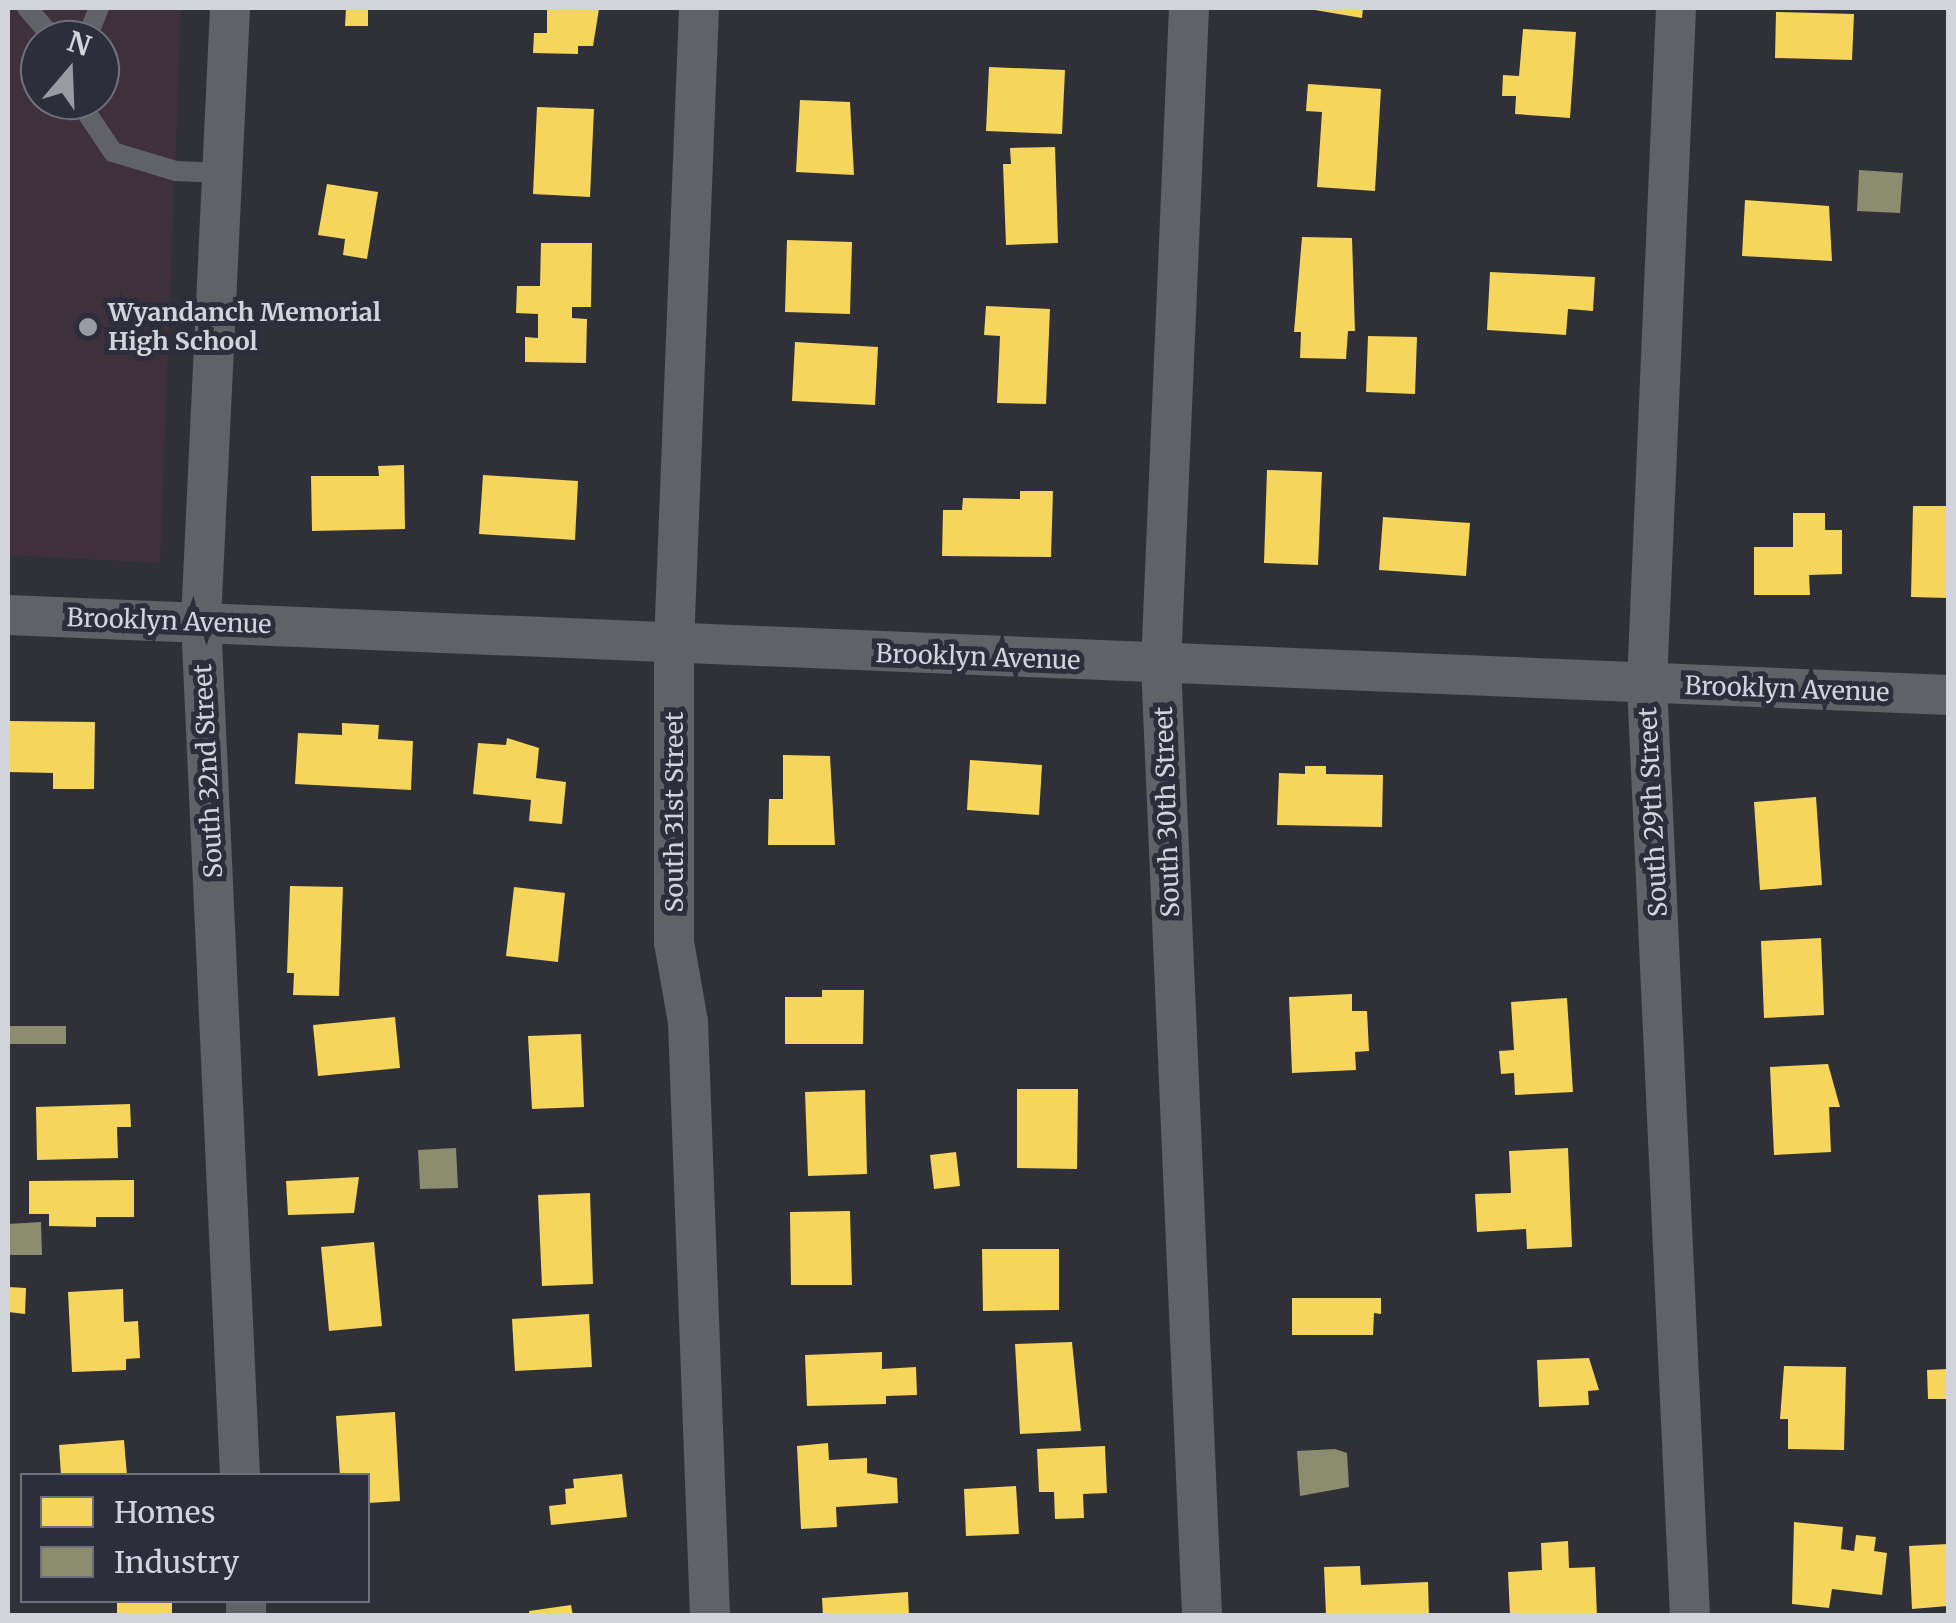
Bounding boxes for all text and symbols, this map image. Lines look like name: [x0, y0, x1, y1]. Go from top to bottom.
north arrow: [20, 20, 120, 120]
text: N: [63, 23, 95, 64]
place label: Wyandanch Memorial High School: [108, 298, 381, 357]
marker: Wyandanch Memorial High School: [77, 316, 99, 338]
street label: Brooklyn Avenue: [66, 602, 272, 640]
street label: Brooklyn Avenue: [875, 638, 1081, 676]
street label: South 32nd Street: [187, 663, 229, 879]
street label: Brooklyn Avenue: [1684, 670, 1890, 708]
street label: South 30th Street: [1148, 706, 1186, 918]
street label: South 29th Street: [1633, 706, 1673, 918]
street label: South 31st Street: [659, 711, 689, 913]
legend: [20, 1473, 370, 1603]
text: Homes: [114, 1493, 215, 1531]
text: Industry: [114, 1543, 239, 1581]

